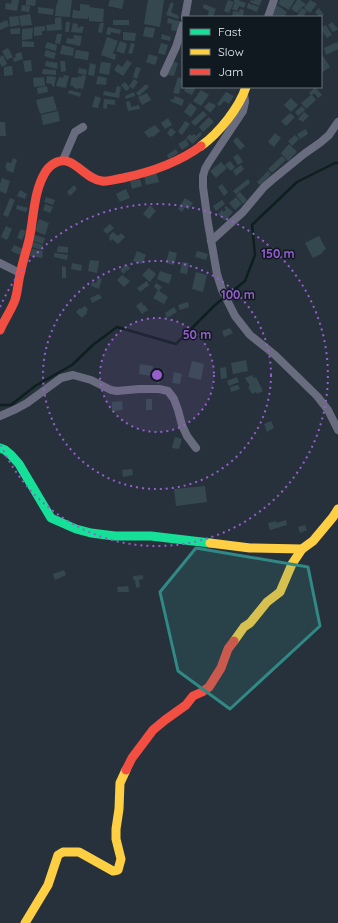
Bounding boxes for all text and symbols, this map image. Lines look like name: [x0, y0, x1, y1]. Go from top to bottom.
legend: [182, 16, 322, 88]
text: Fast: [218, 24, 242, 39]
text: Slow: [218, 44, 244, 59]
text: Jam: [218, 64, 243, 79]
text: 150 m: [261, 246, 295, 261]
text: 100 m: [221, 287, 255, 302]
text: 50 m: [183, 327, 211, 342]
centre of rings: [150, 368, 164, 382]

